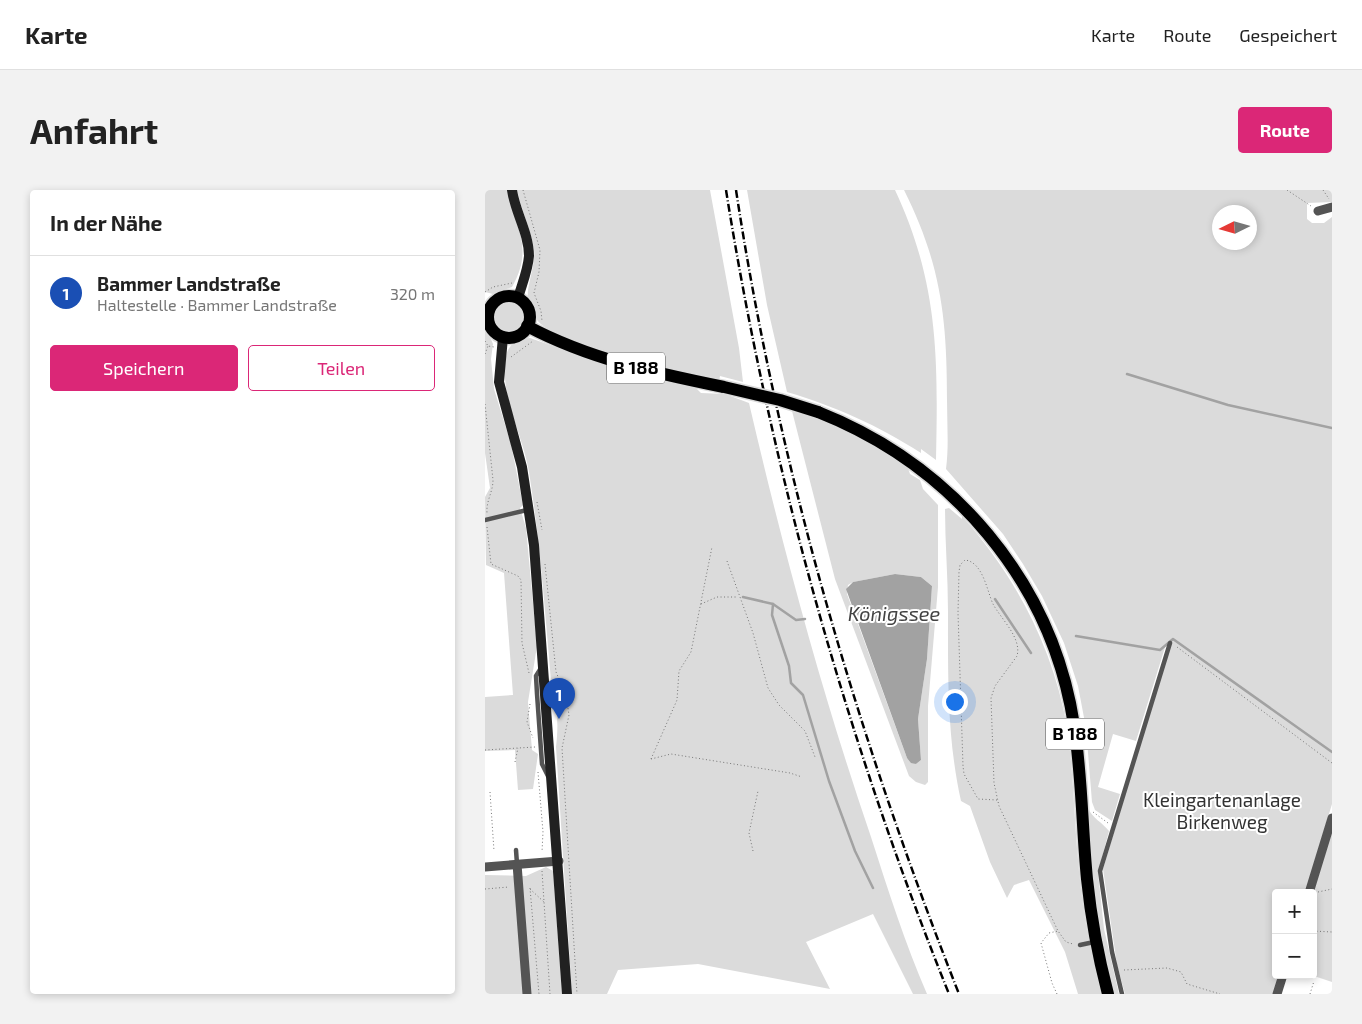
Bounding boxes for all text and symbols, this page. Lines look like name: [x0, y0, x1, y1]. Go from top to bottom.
text: Karte: [25, 20, 88, 49]
text: Karte: [1091, 24, 1135, 46]
text: Route: [1163, 24, 1211, 46]
text: Gespeichert: [1239, 24, 1337, 46]
button: Route: [1238, 107, 1332, 153]
text: Anfahrt: [30, 109, 158, 151]
north arrow: [1212, 205, 1257, 250]
text: In der Nähe: [50, 210, 162, 235]
text: Bammer Landstraße: [97, 272, 281, 295]
text: 1: [63, 284, 69, 303]
text: 320 m: [390, 284, 435, 303]
text: Haltestelle · Bammer Landstraße: [97, 295, 337, 314]
button: Speichern: [50, 345, 238, 391]
button: Teilen: [248, 345, 435, 391]
road number: B 188: [607, 352, 665, 384]
water label: Königssee: [848, 601, 940, 625]
pin: 1: [543, 678, 575, 719]
your location: [942, 689, 968, 715]
road number: B 188: [1046, 718, 1104, 750]
park label: Kleingartenanlage Birkenweg: [1143, 788, 1301, 833]
map controls: [1272, 889, 1317, 979]
button: +: [1272, 889, 1317, 934]
button: −: [1272, 934, 1317, 979]

